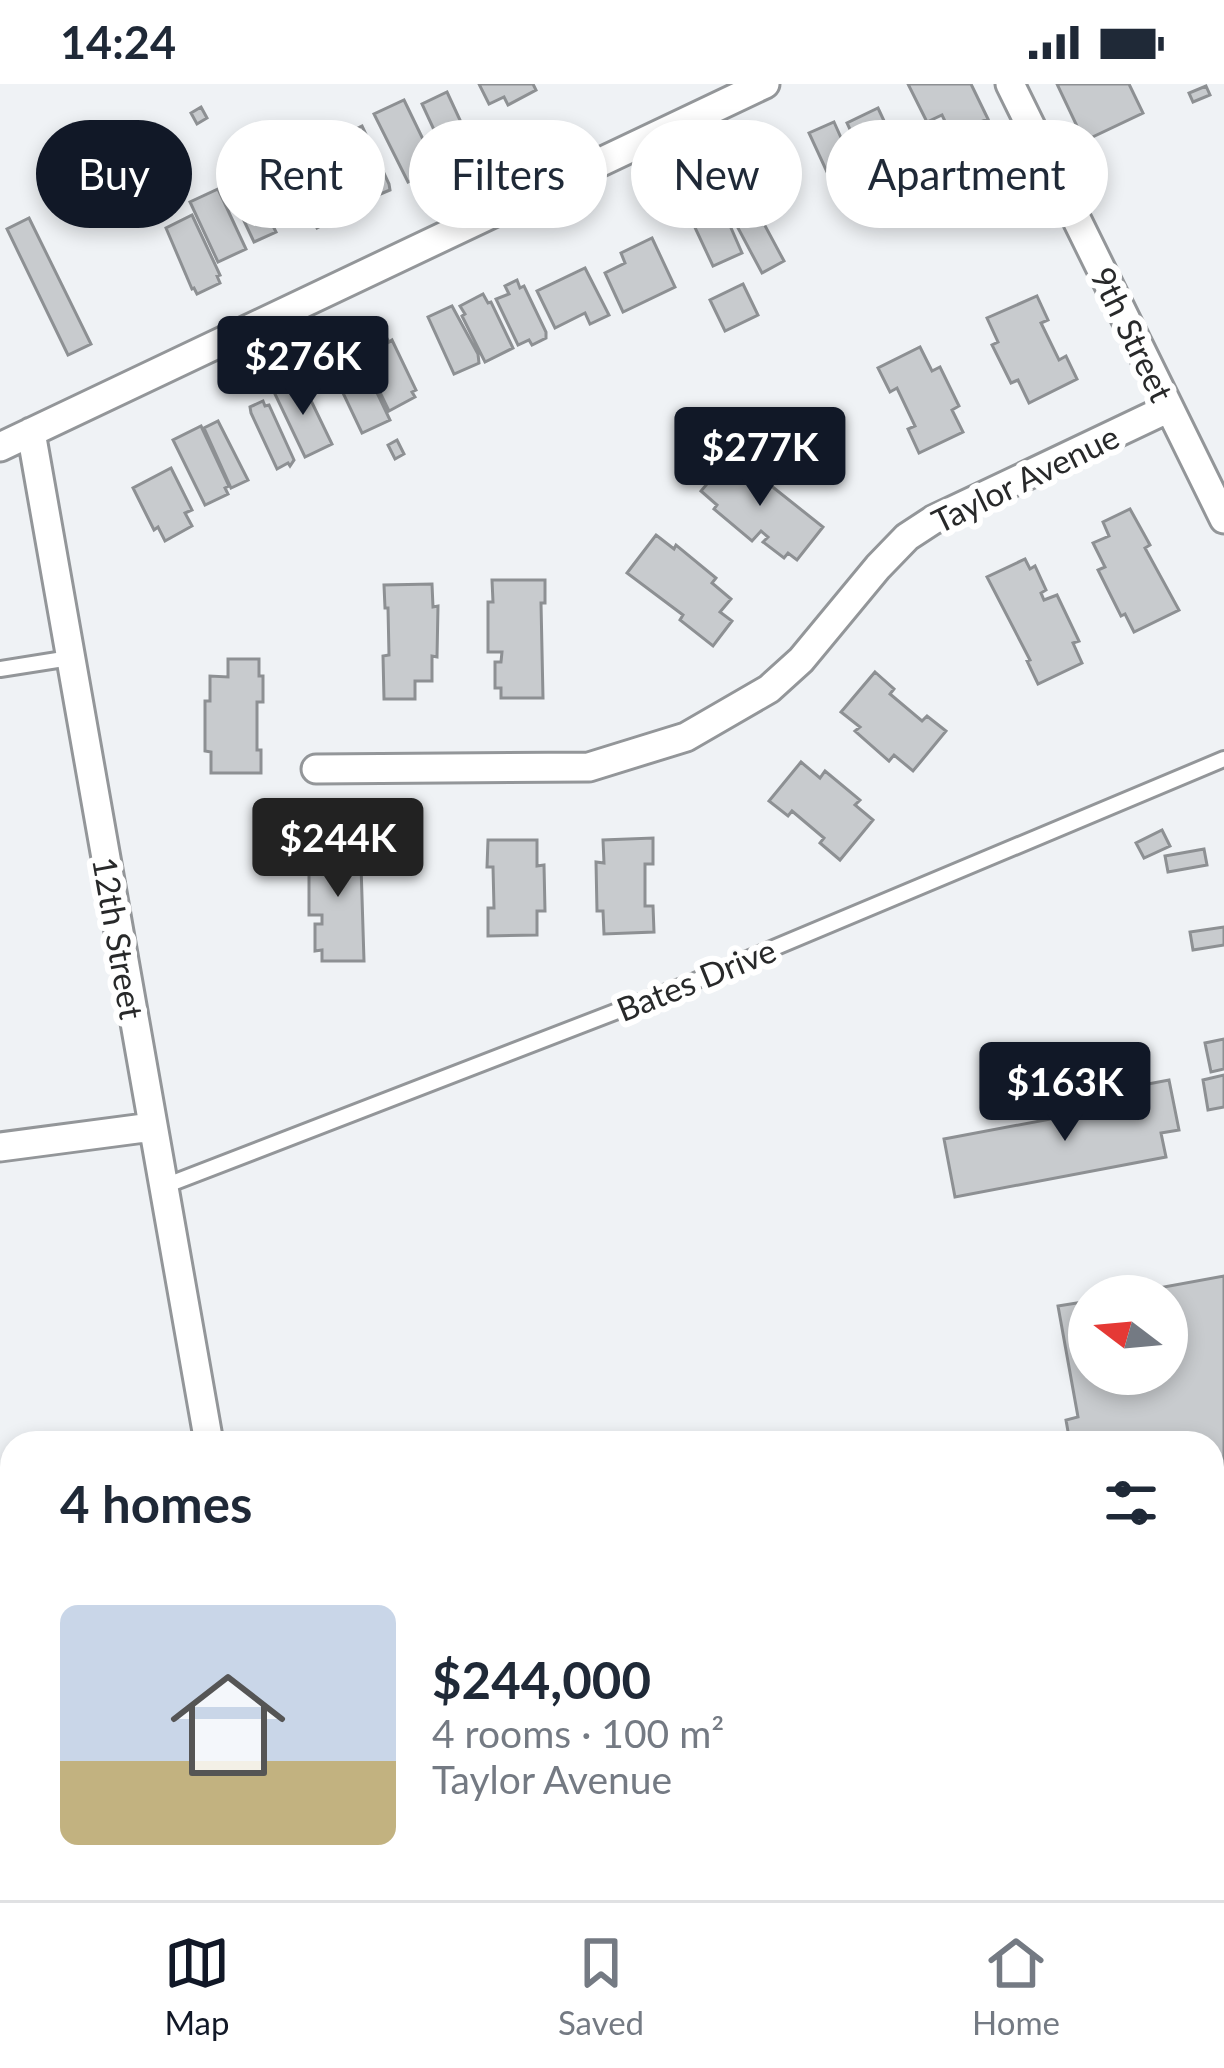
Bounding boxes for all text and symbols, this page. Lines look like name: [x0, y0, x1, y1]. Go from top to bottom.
text: 14:24: [60, 15, 176, 69]
chip: Buy: [36, 120, 192, 228]
chip: Rent: [216, 120, 385, 228]
chip: Filters: [409, 120, 607, 228]
chip: New: [631, 120, 802, 228]
chip: Apartment: [826, 120, 1108, 228]
street label: 9th Street: [1083, 260, 1183, 408]
pin: $276K: [219, 316, 387, 418]
text: $276K: [244, 332, 362, 378]
pin: $277K: [676, 407, 844, 509]
street label: Taylor Avenue: [925, 415, 1125, 541]
text: $277K: [701, 423, 819, 469]
pin: $244K: [254, 798, 422, 900]
text: $244K: [279, 814, 397, 860]
street label: 12th Street: [85, 854, 153, 1022]
street label: Bates Drive: [611, 929, 781, 1029]
pin: $163K: [981, 1042, 1149, 1144]
text: $163K: [1006, 1058, 1124, 1104]
north arrow: [1068, 1275, 1188, 1395]
map controls: [1068, 1275, 1188, 1395]
icon: filters: [1098, 1470, 1164, 1536]
text: 4 homes: [60, 1473, 252, 1534]
text: $244,000: [432, 1649, 651, 1710]
icon: home: [156, 1653, 300, 1797]
text: 4 rooms · 100 m²: [432, 1710, 724, 1756]
text: Taylor Avenue: [432, 1756, 672, 1802]
tab: Map: [164, 1930, 230, 2042]
tab: Saved: [558, 1930, 644, 2042]
tab: Home: [972, 1930, 1060, 2042]

